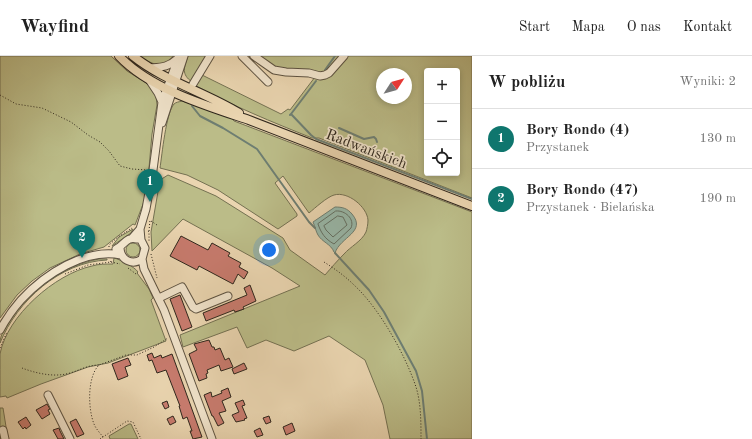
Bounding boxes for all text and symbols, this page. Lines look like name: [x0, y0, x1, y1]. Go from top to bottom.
text: Wayfind: [20, 18, 89, 37]
text: Start: [519, 20, 550, 34]
text: Mapa: [572, 20, 605, 34]
text: O nas: [627, 20, 661, 34]
text: Kontakt: [683, 20, 732, 34]
north arrow: [376, 68, 412, 104]
map controls: [424, 68, 460, 176]
button: +: [424, 68, 460, 104]
text: W pobliżu: [488, 74, 565, 91]
text: Wyniki: 2: [680, 75, 736, 88]
button: −: [424, 104, 460, 140]
text: Bory Rondo (4): [526, 123, 629, 138]
street label: Radwańskich: [323, 128, 409, 172]
text: 1: [497, 132, 505, 145]
text: 130 m: [699, 132, 736, 145]
button: locate: [424, 140, 460, 176]
text: Przystanek: [526, 141, 589, 154]
pin: 1: [137, 169, 163, 202]
text: Bory Rondo (47): [526, 183, 638, 198]
text: 2: [497, 192, 505, 205]
text: 190 m: [699, 192, 736, 205]
text: Przystanek · Bielańska: [526, 201, 654, 214]
pin: 2: [69, 225, 95, 258]
your location: [259, 240, 279, 260]

